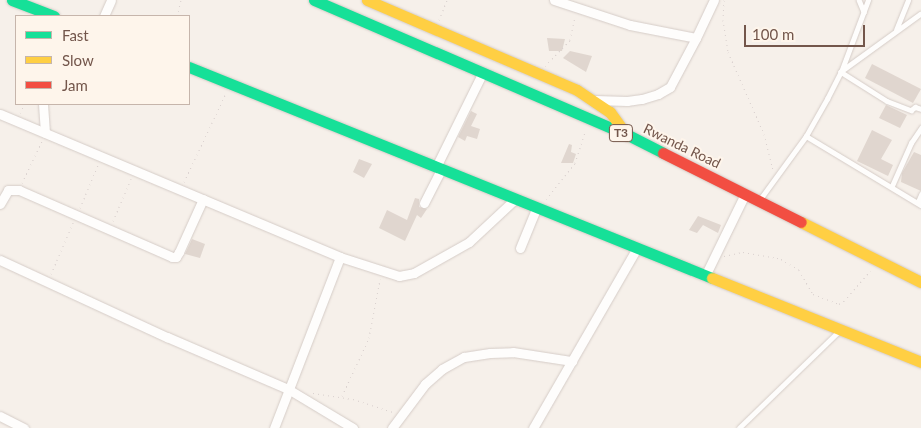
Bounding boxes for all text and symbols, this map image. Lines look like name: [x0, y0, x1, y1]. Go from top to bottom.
legend: [15, 15, 190, 105]
scale bar: [746, 15, 867, 47]
text: 100 m: [752, 25, 794, 43]
text: Fast: [62, 26, 89, 44]
text: Slow: [62, 51, 94, 69]
text: Jam: [62, 76, 88, 94]
street label: Rwanda Road: [641, 120, 723, 172]
road number: T3: [608, 124, 634, 142]

